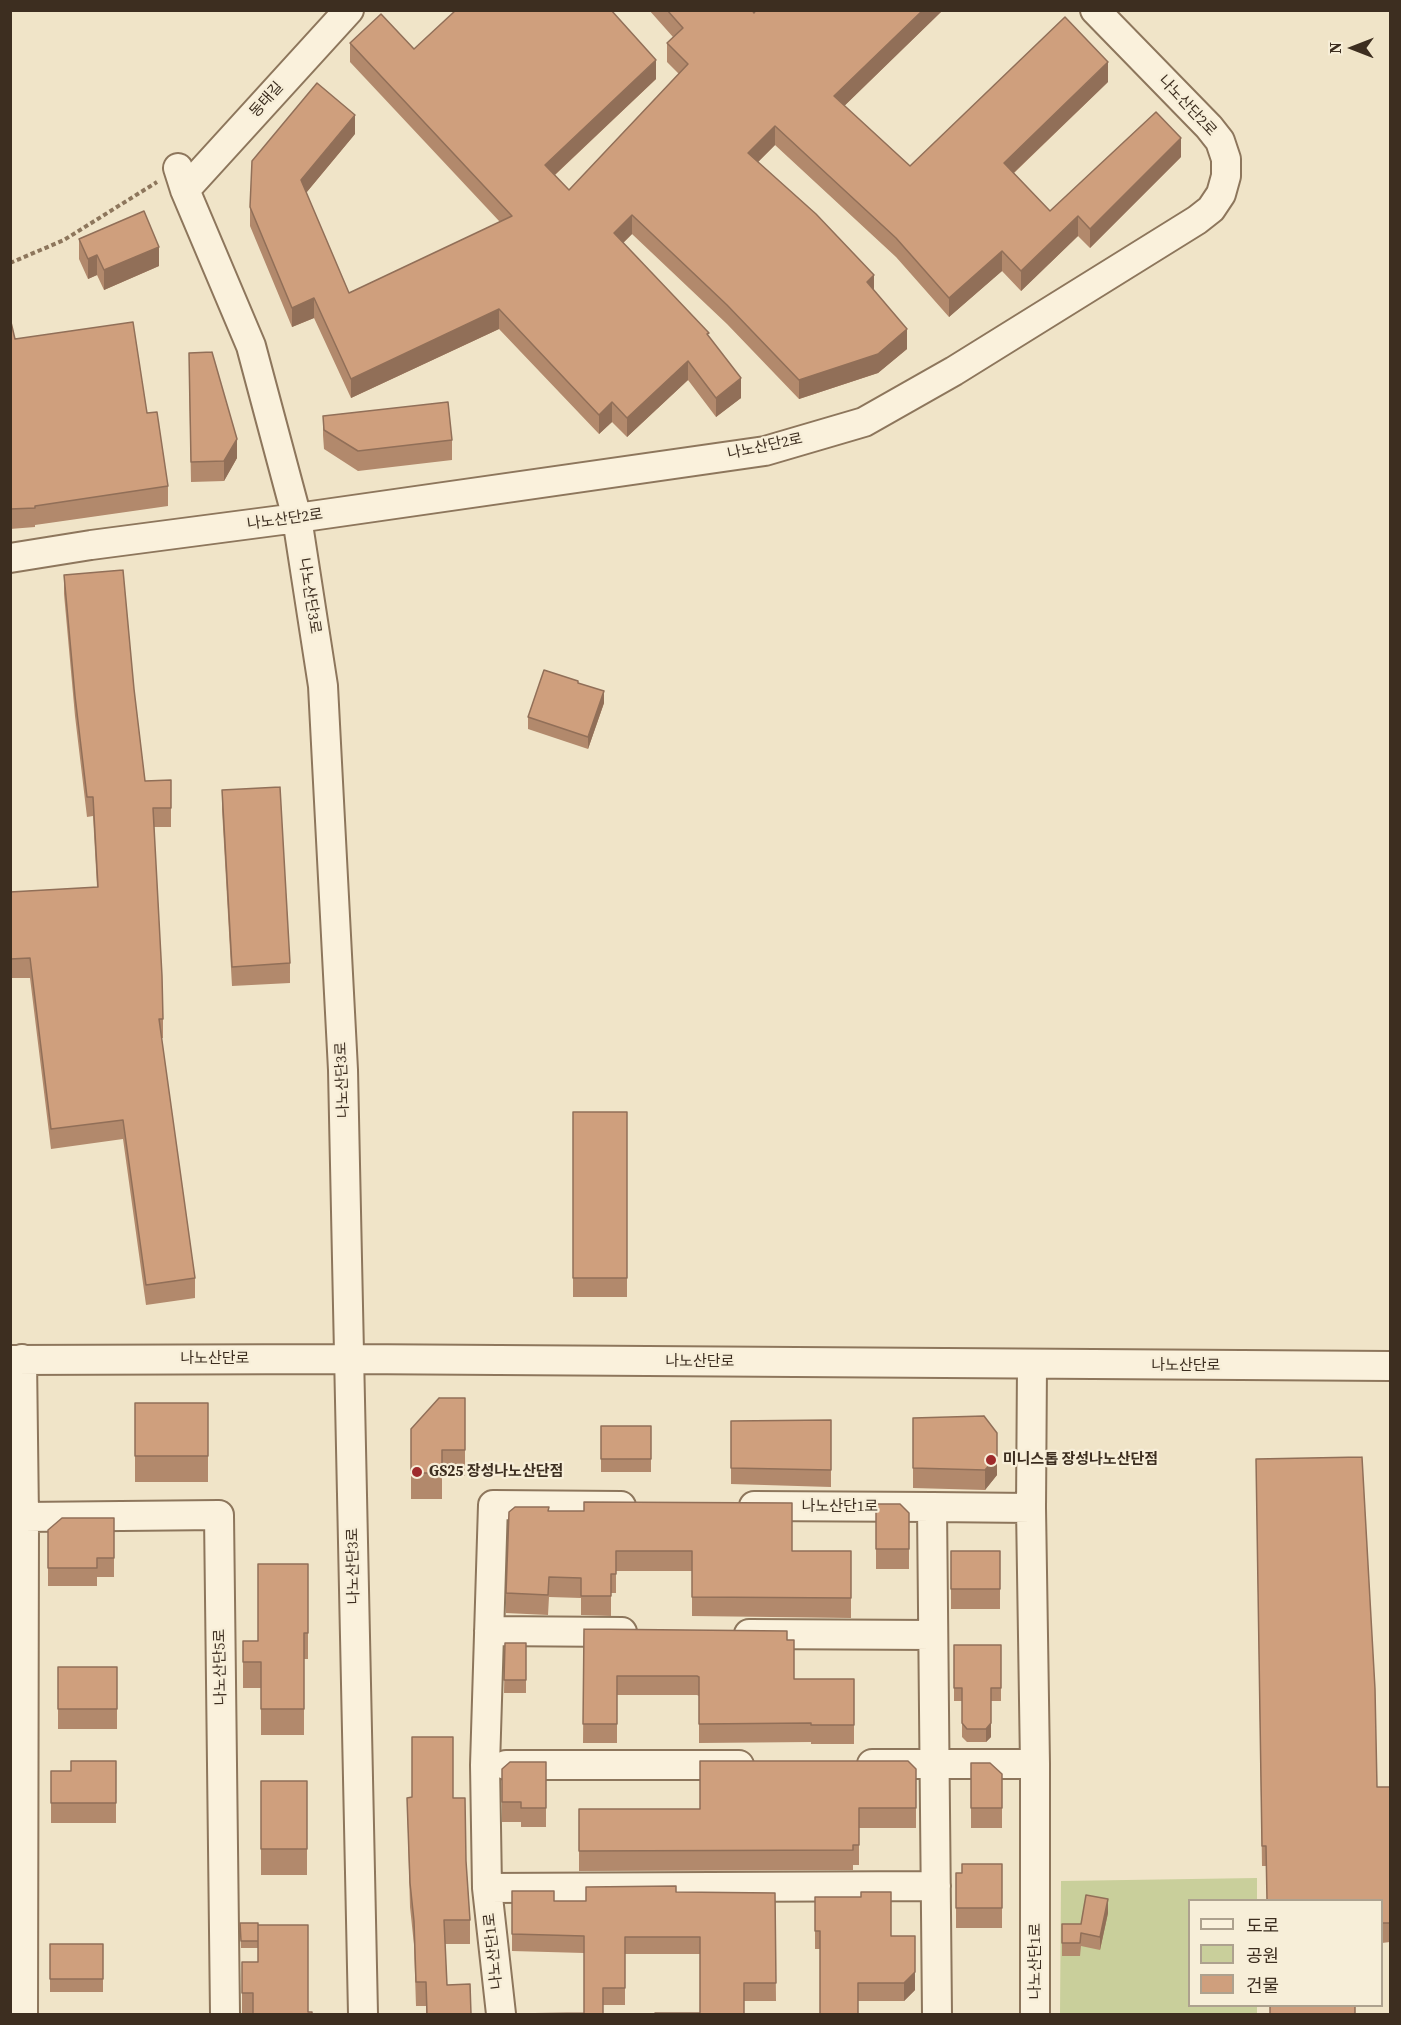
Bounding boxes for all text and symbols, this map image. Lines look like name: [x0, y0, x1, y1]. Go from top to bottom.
north arrow: [1323, 18, 1383, 78]
text: N: [1324, 42, 1346, 54]
street label: 나노산단2로: [1154, 72, 1220, 140]
street label: 동태길: [246, 79, 288, 121]
street label: 나노산단2로: [726, 430, 804, 464]
street label: 나노산단2로: [246, 506, 324, 534]
street label: 나노산단3로: [294, 557, 324, 635]
street label: 나노산단3로: [333, 1041, 353, 1119]
street label: 나노산단로: [181, 1350, 249, 1368]
street label: 나노산단로: [666, 1353, 734, 1371]
street label: 나노산단로: [1152, 1357, 1220, 1375]
place label: 미니스톱 장성나노산단점: [1003, 1451, 1158, 1469]
marker: 미니스톱 장성나노산단점: [984, 1453, 998, 1467]
place label: GS25 장성나노산단점: [429, 1463, 563, 1481]
marker: GS25 장성나노산단점: [410, 1465, 424, 1479]
street label: 나노산단1로: [802, 1498, 878, 1516]
street label: 나노산단3로: [344, 1528, 364, 1604]
street label: 나노산단5로: [211, 1629, 231, 1705]
legend: [1188, 1899, 1383, 2007]
street label: 나노산단1로: [481, 1912, 507, 1990]
text: 도로: [1246, 1913, 1279, 1938]
street label: 나노산단1로: [1027, 1923, 1045, 1999]
text: 공원: [1246, 1943, 1279, 1968]
text: 건물: [1246, 1973, 1279, 1998]

